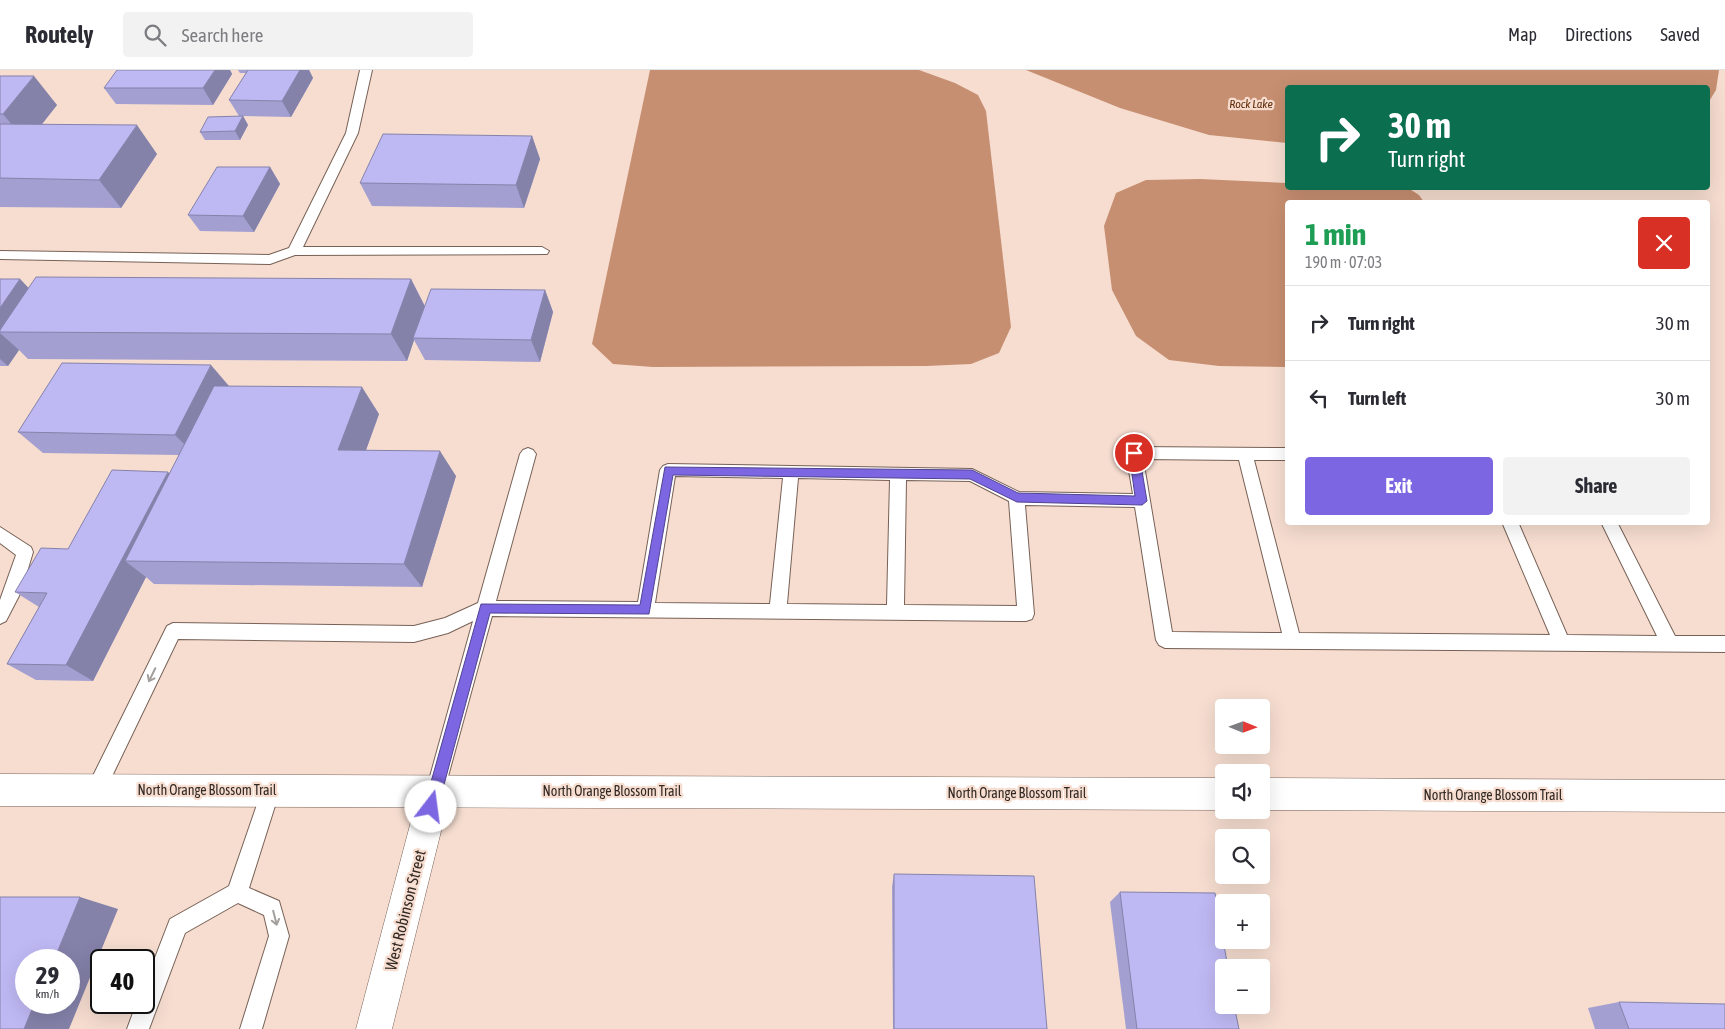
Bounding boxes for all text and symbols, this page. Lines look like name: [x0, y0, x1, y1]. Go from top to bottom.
search box: [123, 12, 473, 57]
text: Routely: [25, 21, 93, 48]
icon: search: [141, 21, 169, 49]
text: Search here: [181, 24, 263, 46]
text: Map: [1508, 24, 1537, 45]
text: Directions: [1565, 24, 1632, 45]
text: Saved: [1660, 24, 1700, 45]
water label: Rock Lake: [1229, 97, 1273, 111]
icon: right: [1305, 105, 1370, 170]
text: 30 m: [1388, 105, 1451, 145]
text: Turn right: [1388, 146, 1465, 172]
text: 1 min: [1305, 217, 1366, 251]
button: close: [1638, 217, 1690, 269]
text: 190 m · 07:03: [1305, 253, 1382, 271]
icon: right: [1305, 309, 1333, 337]
text: Turn right: [1348, 312, 1415, 334]
text: 30 m: [1656, 312, 1690, 334]
icon: left: [1305, 384, 1333, 412]
text: Turn left: [1348, 387, 1406, 409]
text: 30 m: [1656, 387, 1690, 409]
pin: [1113, 432, 1155, 474]
icon: arrive: [1120, 439, 1148, 467]
button: Exit: [1305, 457, 1493, 515]
button: Share: [1503, 457, 1690, 515]
one-way arrow: [147, 667, 156, 682]
north arrow: [1215, 699, 1270, 754]
map controls: [1215, 699, 1270, 1014]
button: sound: [1215, 764, 1270, 819]
position arrow: [404, 780, 456, 832]
street label: North Orange Blossom Trail: [138, 782, 277, 798]
street label: North Orange Blossom Trail: [543, 783, 682, 799]
street label: North Orange Blossom Trail: [948, 785, 1087, 801]
street label: North Orange Blossom Trail: [1424, 787, 1563, 803]
button: search: [1215, 829, 1270, 884]
street label: West Robinson Street: [381, 847, 429, 972]
button: +: [1215, 894, 1270, 949]
one-way arrow: [271, 910, 280, 926]
speed limit sign: 40: [90, 949, 155, 1014]
button: −: [1215, 959, 1270, 1014]
text: 29: [36, 961, 59, 989]
text: km/h: [36, 987, 59, 1001]

